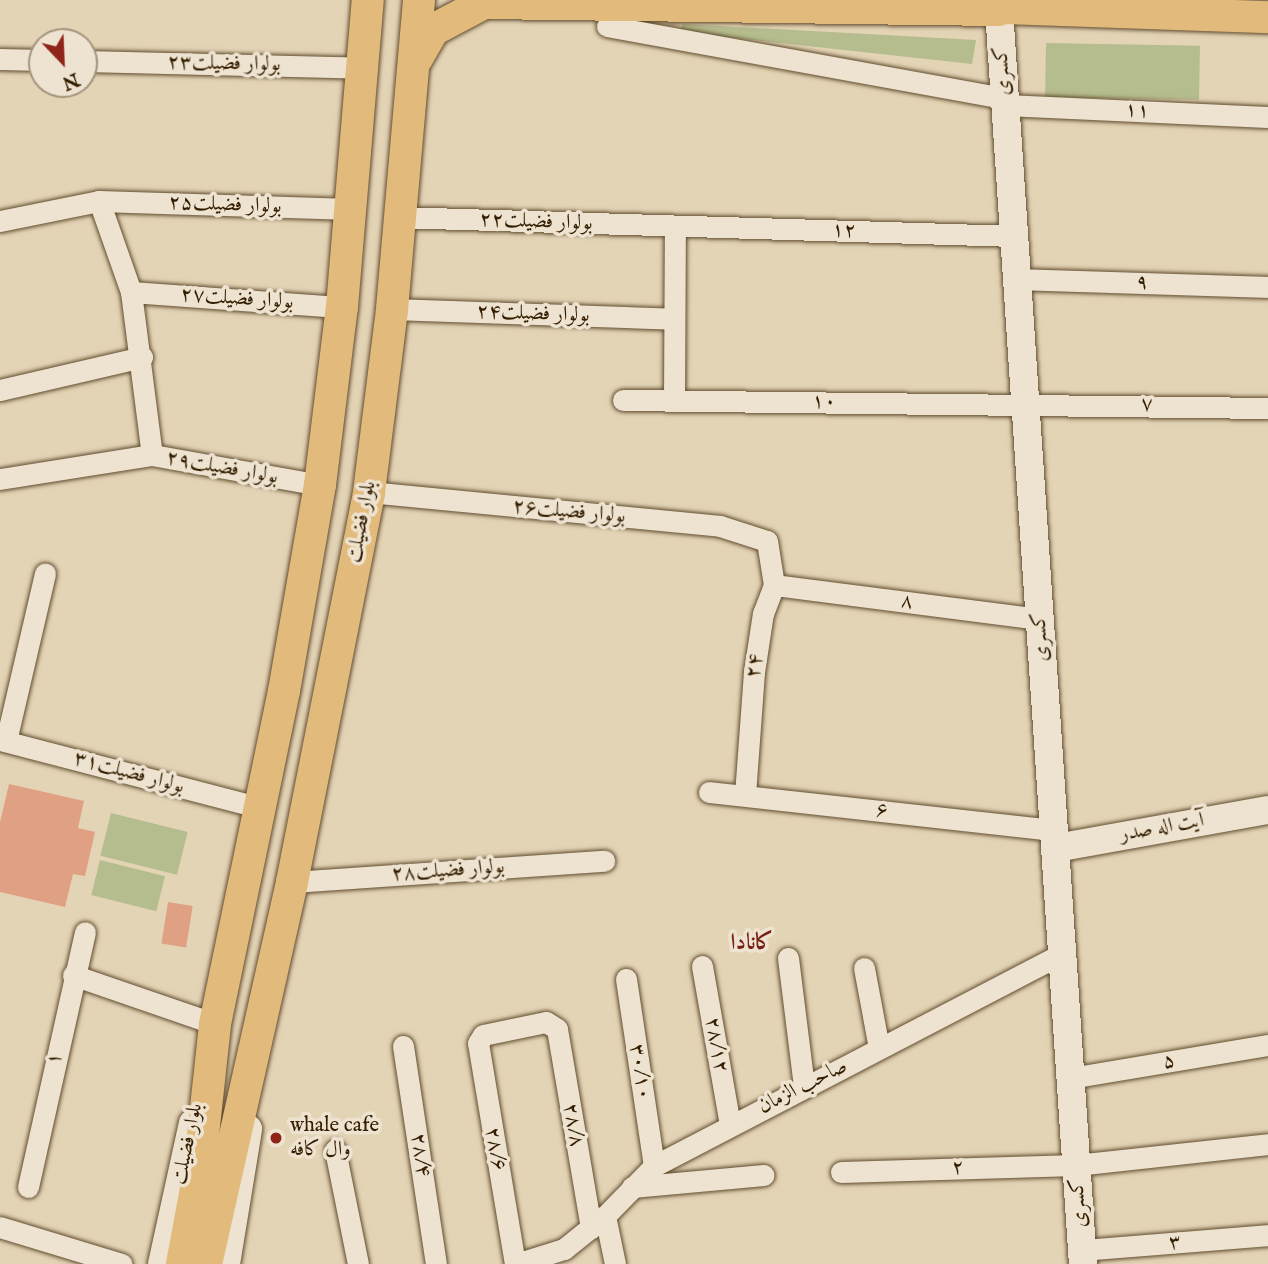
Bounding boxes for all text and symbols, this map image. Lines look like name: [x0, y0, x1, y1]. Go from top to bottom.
north arrow: [28, 28, 98, 98]
street label: کسری: [989, 45, 1017, 97]
street label: بولوار فضیلت۲۳: [167, 50, 281, 78]
text: N: [58, 66, 83, 95]
street label: ۱۱: [1124, 98, 1150, 124]
street label: بولوار فضیلت۲۵: [168, 190, 282, 220]
street label: بولوار فضیلت۲۲: [479, 207, 593, 237]
street label: ۱۲: [831, 218, 857, 244]
street label: ۹: [1135, 270, 1149, 296]
street label: بولوار فضیلت۲۷: [180, 282, 294, 316]
street label: بولوار فضیلت۲۴: [476, 299, 590, 329]
street label: ۱۰: [812, 389, 836, 415]
street label: ۷: [1141, 392, 1153, 418]
street label: بولوار فضیلت۲۹: [164, 446, 280, 490]
street label: بلوار فضیلت: [342, 479, 382, 565]
street label: بولوار فضیلت۲۶: [511, 495, 627, 529]
street label: ۸: [899, 589, 915, 615]
street label: کسری: [1027, 611, 1055, 663]
street label: ۲۴: [741, 652, 769, 680]
street label: بولوار فضیلت۳۱: [71, 746, 187, 800]
street label: ۶: [875, 798, 889, 824]
street label: آیت اله صدر: [1118, 808, 1206, 848]
street label: بولوار فضیلت۲۸: [391, 854, 505, 888]
district label: کانادا: [731, 929, 773, 957]
street label: ۲۸/۱۲: [699, 1015, 733, 1075]
street label: ۳۰/۱۰: [623, 1042, 657, 1102]
street label: ۵: [1161, 1049, 1177, 1075]
street label: ۱: [41, 1050, 69, 1068]
street label: صاحب الزمان: [754, 1054, 852, 1120]
street label: بلوار فضیلت: [167, 1101, 209, 1187]
street label: ۲۸/۸: [557, 1101, 589, 1149]
place label: whale cafe وال کافه: [290, 1113, 379, 1163]
street label: ۲۸/۶: [479, 1125, 511, 1173]
marker: whale cafe وال کافه: [268, 1130, 284, 1146]
street label: ۲۸/۴: [404, 1131, 436, 1179]
street label: ۲: [951, 1155, 965, 1181]
street label: کسری: [1065, 1177, 1093, 1229]
street label: ۳: [1168, 1230, 1182, 1256]

